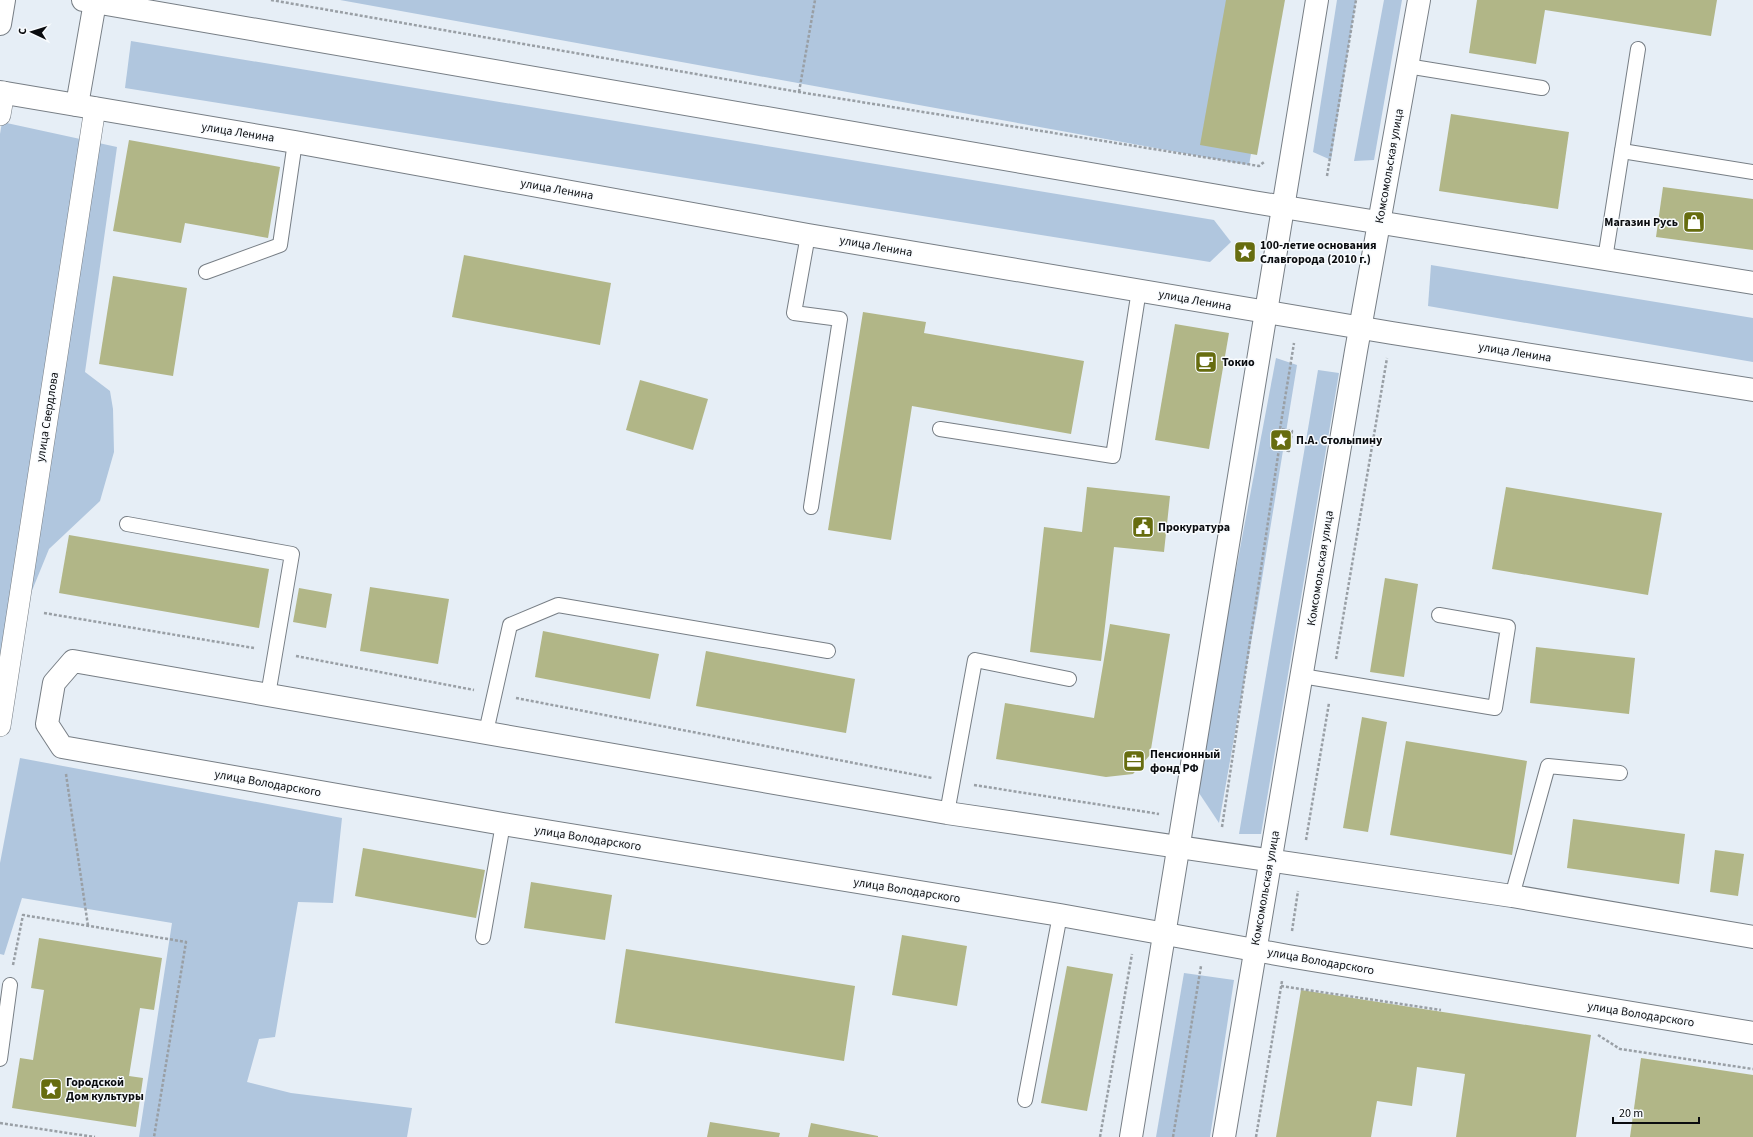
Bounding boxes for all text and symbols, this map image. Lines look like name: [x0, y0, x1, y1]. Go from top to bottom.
north arrow: [12, 12, 52, 52]
text: С: [15, 27, 30, 35]
street label: Комсомольская улица: [1371, 107, 1408, 225]
street label: улица Ленина: [200, 118, 276, 147]
street label: улица Ленина: [519, 175, 595, 204]
shop icon: Магазин Русь: [1681, 209, 1707, 235]
place label: Магазин Русь: [1604, 214, 1678, 231]
street label: улица Ленина: [838, 232, 914, 261]
place label: 100-летие основания Славгорода (2010 г.): [1260, 237, 1376, 268]
place icon: 100-летие основания Славгорода (2010 г.): [1232, 239, 1258, 265]
street label: улица Ленина: [1157, 286, 1233, 315]
street label: улица Ленина: [1477, 338, 1553, 367]
cafe icon: Токио: [1193, 349, 1219, 375]
place label: Токио: [1222, 354, 1255, 371]
street label: улица Свердлова: [32, 371, 63, 463]
place icon: П.А. Столыпину: [1268, 427, 1294, 453]
place label: П.А. Столыпину: [1296, 432, 1383, 449]
street label: Комсомольская улица: [1303, 509, 1338, 627]
public building icon: Прокуратура: [1130, 514, 1156, 540]
place label: Прокуратура: [1158, 519, 1230, 536]
place label: Пенсионный фонд РФ: [1150, 746, 1220, 777]
office icon: Пенсионный фонд РФ: [1121, 748, 1147, 774]
street label: улица Володарского: [213, 766, 323, 801]
street label: улица Володарского: [533, 822, 643, 855]
street label: Комсомольская улица: [1247, 829, 1284, 947]
street label: улица Володарского: [852, 874, 962, 907]
street label: улица Володарского: [1266, 944, 1376, 979]
street label: улица Володарского: [1586, 998, 1696, 1031]
place label: Городской Дом культуры: [66, 1074, 144, 1105]
place icon: Городской Дом культуры: [38, 1076, 64, 1102]
scale bar: [1613, 1099, 1699, 1125]
text: 20 m: [1619, 1105, 1643, 1122]

